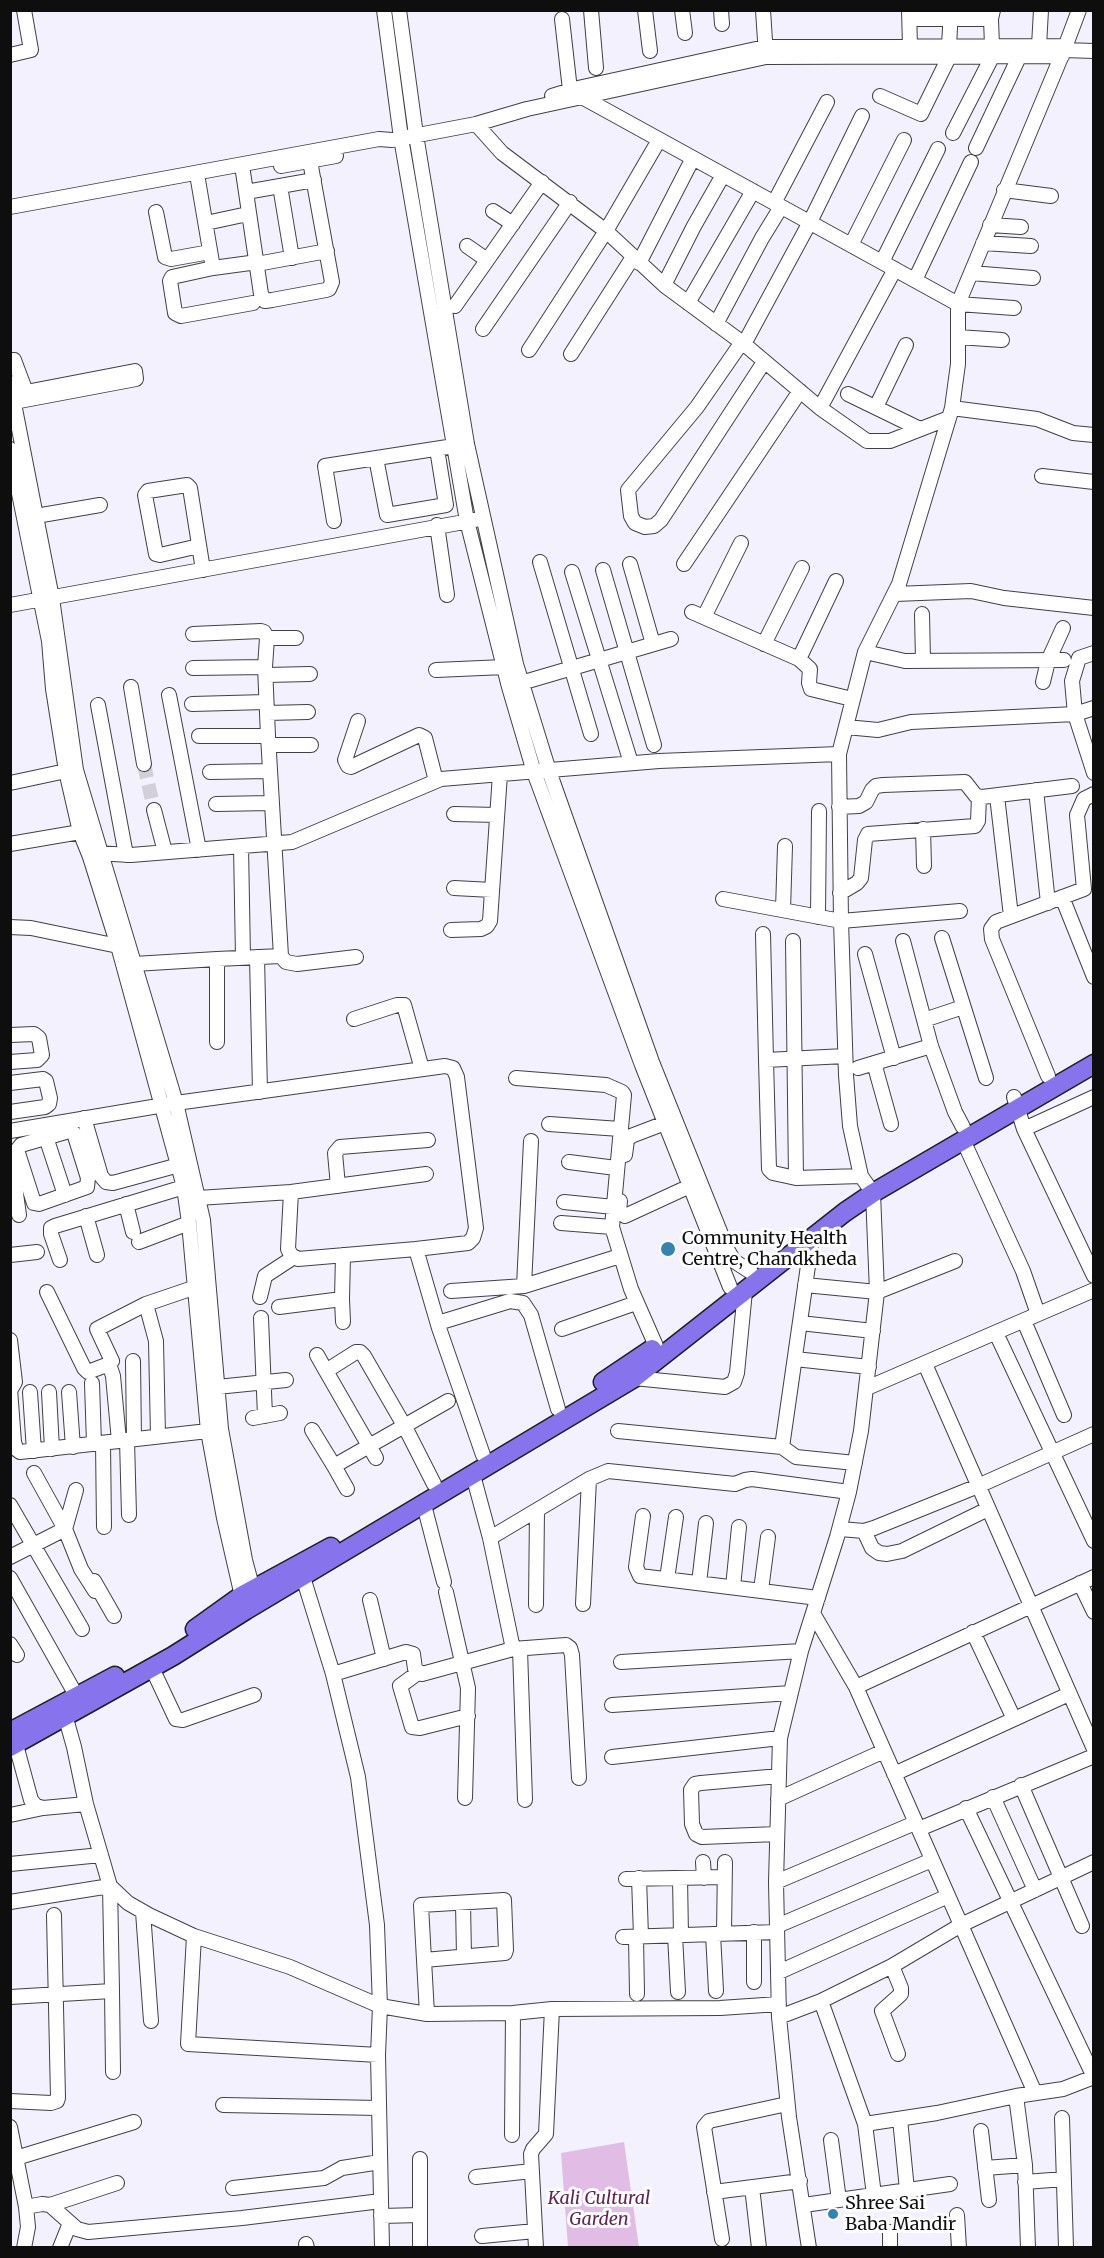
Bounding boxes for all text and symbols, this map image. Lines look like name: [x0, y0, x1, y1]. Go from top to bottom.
place label: Community Health Centre, Chandkheda: [682, 1228, 857, 1270]
marker: Community Health Centre, Chandkheda: [659, 1240, 677, 1258]
park label: Kali Cultural Garden: [548, 2188, 650, 2230]
place label: Shree Sai Baba Mandir: [845, 2193, 956, 2236]
marker: Shree Sai Baba Mandir: [826, 2207, 840, 2221]

